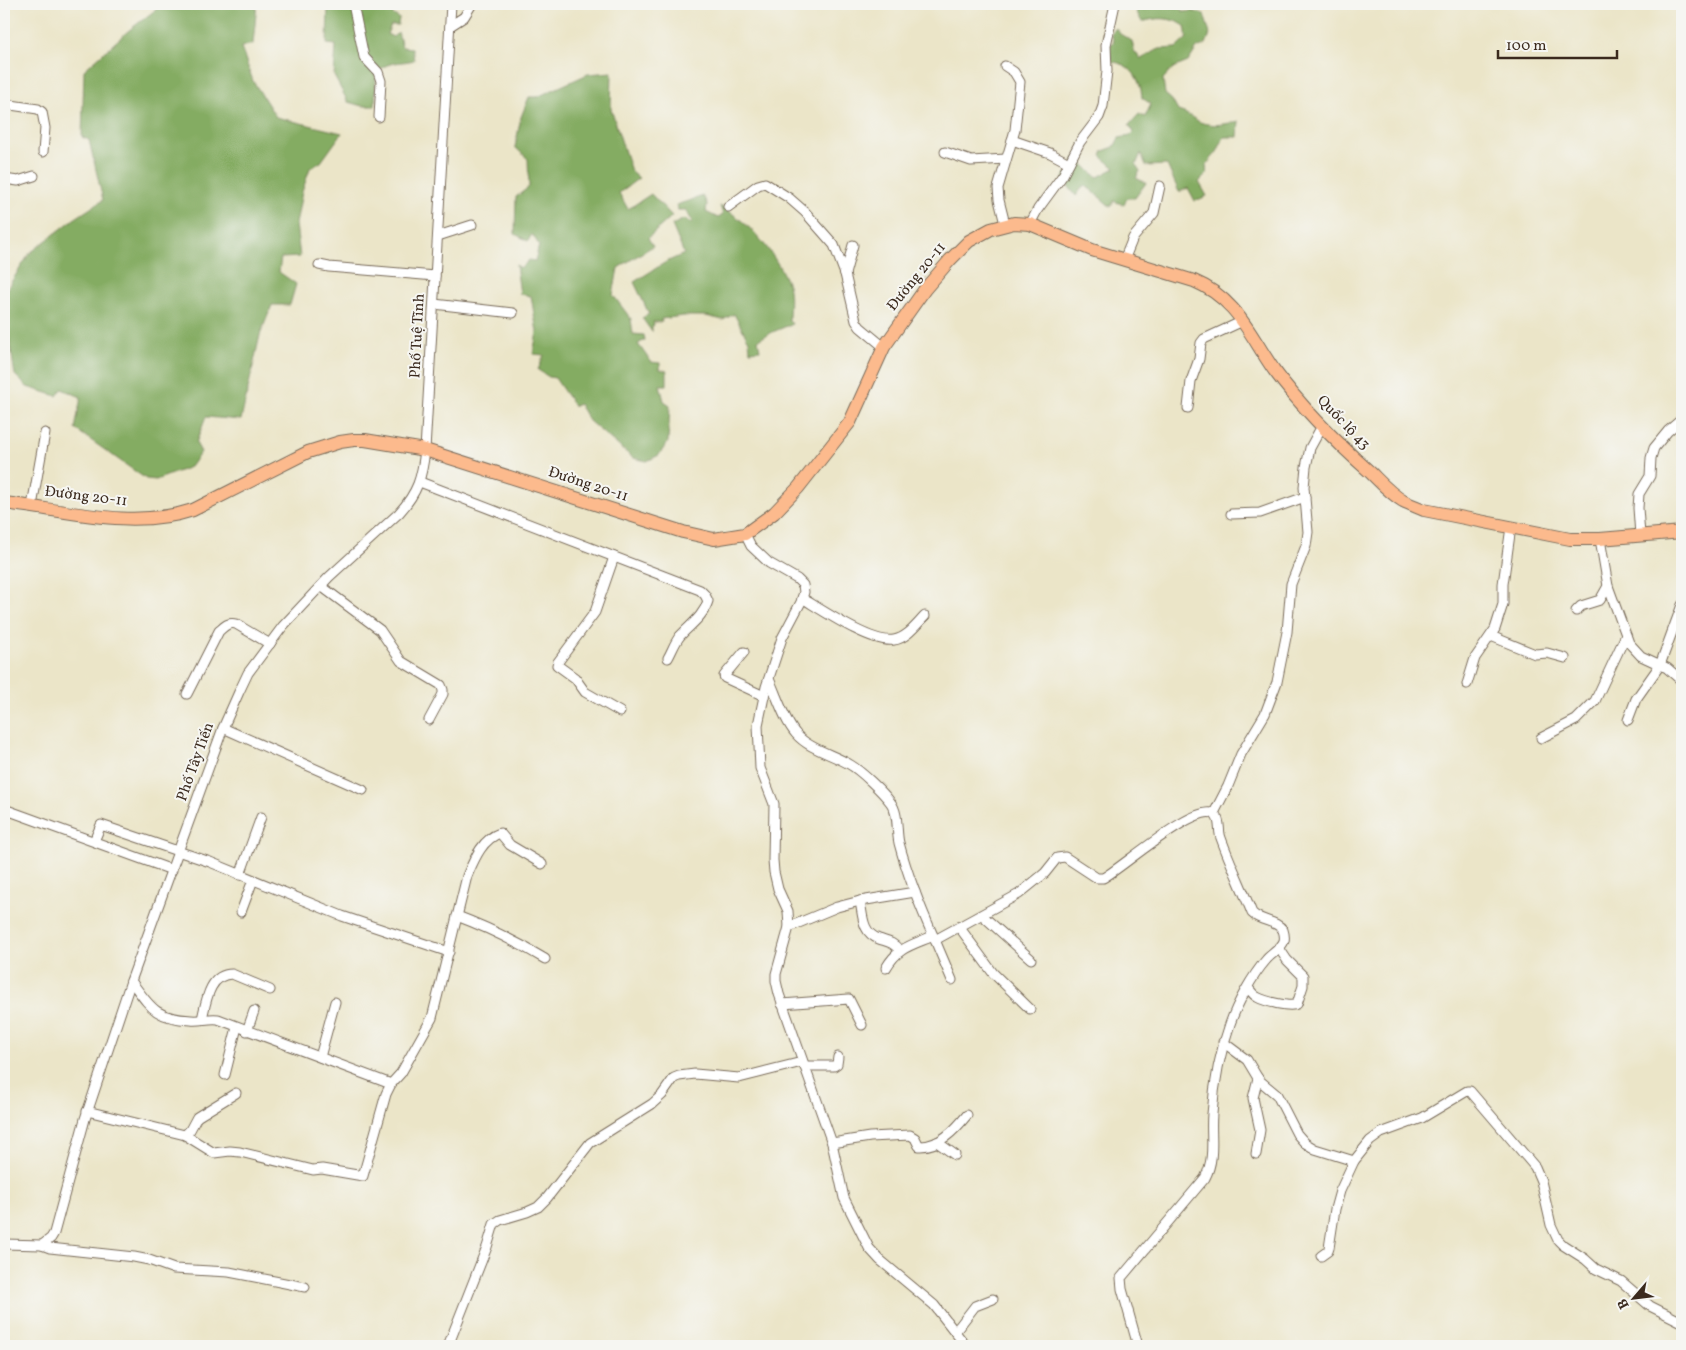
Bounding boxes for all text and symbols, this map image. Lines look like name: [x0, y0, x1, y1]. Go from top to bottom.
scale bar: [1498, 28, 1617, 60]
text: 100 m: [1506, 36, 1546, 57]
street label: Đường 20-11: [883, 238, 951, 316]
street label: Phố Tuệ Tĩnh: [405, 293, 431, 379]
street label: Quốc lộ 43: [1312, 391, 1374, 455]
street label: Đường 20-11: [545, 462, 631, 508]
street label: Đường 20-11: [43, 482, 129, 512]
street label: Phố Tây Tiến: [172, 720, 220, 804]
north arrow: [1608, 1272, 1658, 1322]
text: B: [1613, 1295, 1634, 1312]

